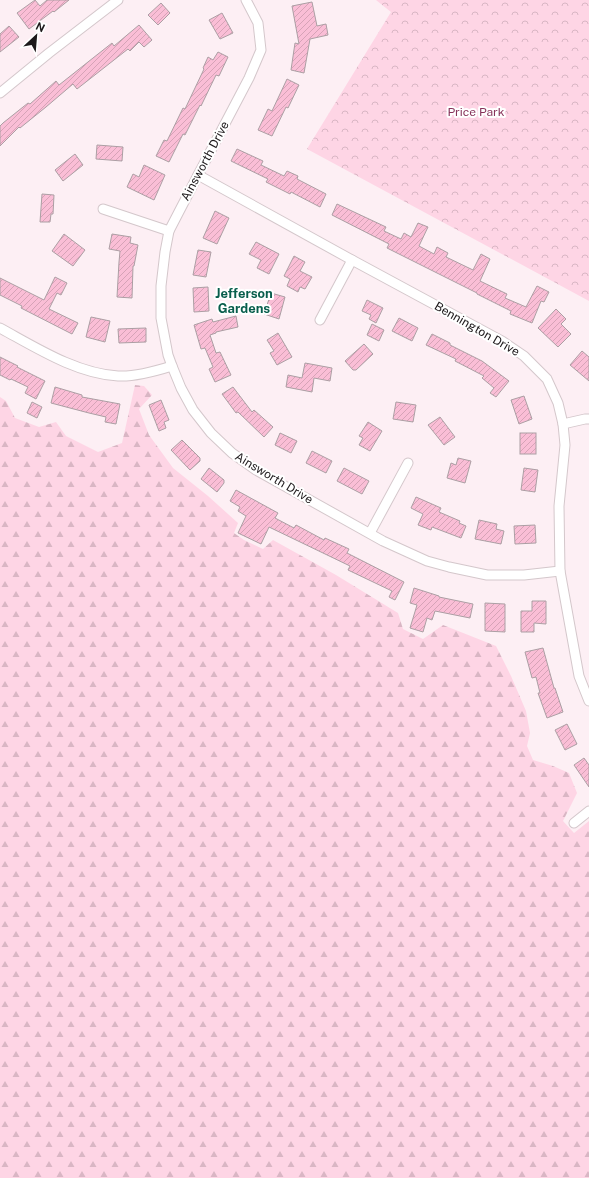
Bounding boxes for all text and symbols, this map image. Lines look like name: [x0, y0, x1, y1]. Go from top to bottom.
north arrow: [16, 16, 56, 56]
text: N: [34, 20, 47, 34]
park label: Price Park: [447, 105, 505, 119]
street label: Ainsworth Drive: [178, 119, 232, 203]
district label: Jefferson Gardens: [215, 286, 273, 316]
street label: Bennington Drive: [432, 299, 522, 359]
street label: Ainsworth Drive: [233, 449, 316, 507]

